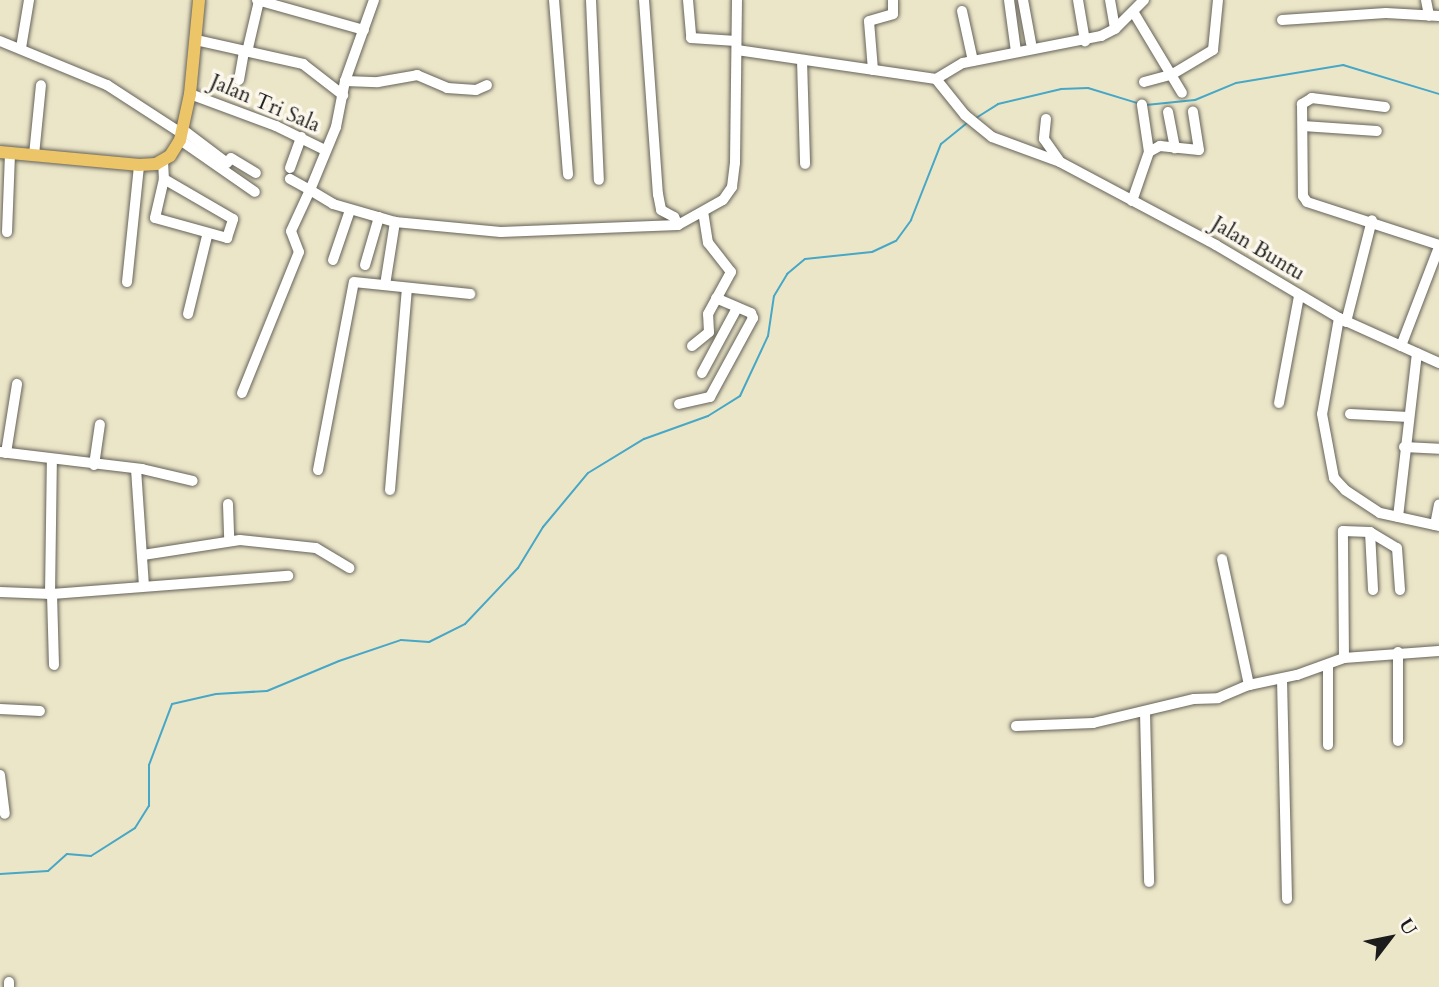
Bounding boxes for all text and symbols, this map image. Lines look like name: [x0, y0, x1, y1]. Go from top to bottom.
street label: Jalan Tri Sala: [206, 70, 324, 138]
street label: Jalan Buntu: [1207, 211, 1309, 287]
north arrow: [1355, 903, 1425, 973]
text: U: [1393, 913, 1423, 940]

